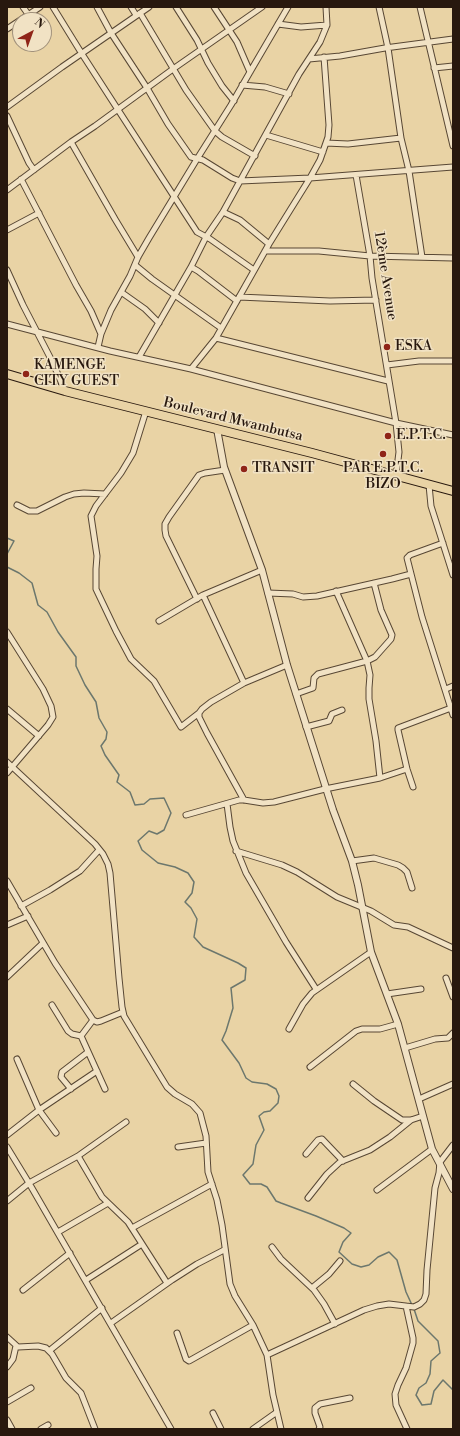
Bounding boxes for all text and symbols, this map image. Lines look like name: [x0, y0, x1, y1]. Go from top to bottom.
north arrow: [12, 12, 52, 52]
text: N: [31, 16, 47, 32]
street label: 12ème Avenue: [370, 230, 400, 322]
place label: ESKA: [395, 339, 432, 355]
marker: ESKA: [382, 342, 392, 352]
place label: KAMENGE CITY GUEST: [34, 358, 119, 390]
marker: KAMENGE CITY GUEST: [21, 369, 31, 379]
street label: Boulevard Mwambutsa: [161, 395, 305, 445]
place label: E.P.T.C.: [396, 428, 446, 444]
marker: E.P.T.C.: [383, 431, 393, 441]
marker: PAR E.P.T.C. BIZO: [378, 449, 388, 459]
place label: TRANSIT: [252, 461, 315, 477]
place label: PAR E.P.T.C. BIZO: [343, 461, 423, 494]
marker: TRANSIT: [239, 464, 249, 474]

